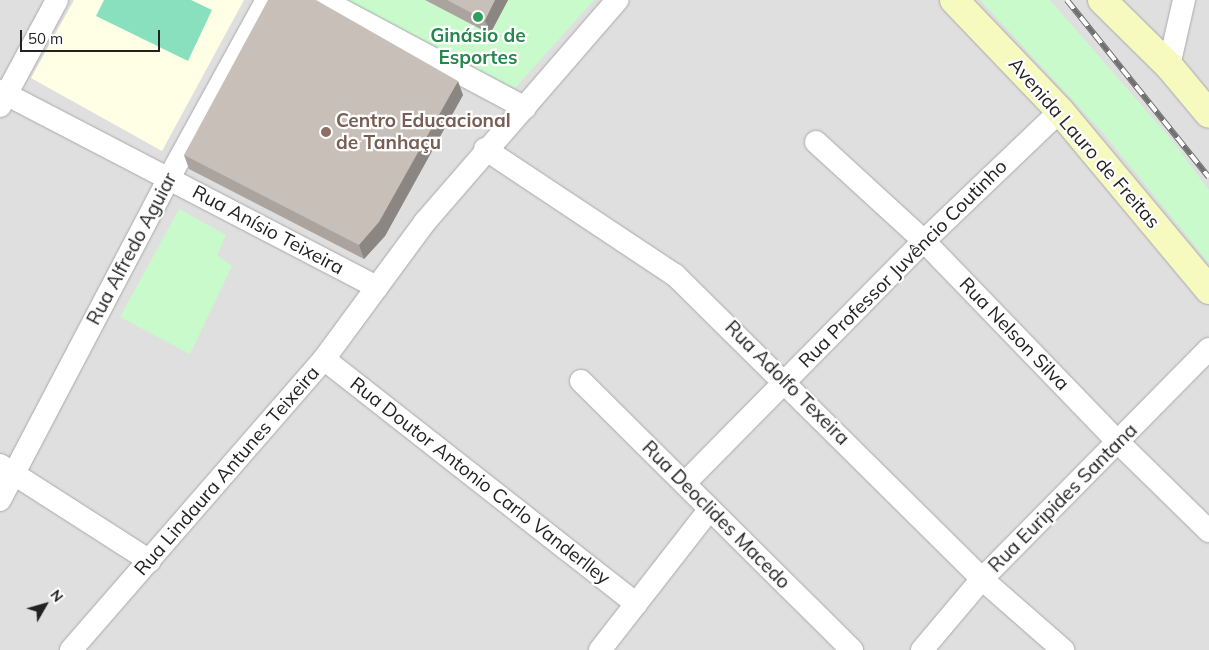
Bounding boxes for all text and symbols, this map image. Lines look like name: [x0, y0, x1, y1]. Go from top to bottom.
marker: Ginásio de Esportes: [472, 11, 484, 23]
scale bar: [22, 20, 162, 52]
place label: Ginásio de Esportes: [430, 25, 526, 69]
text: 50 m: [28, 29, 63, 48]
street label: Avenida Lauro de Freitas: [1004, 53, 1164, 233]
place label: Centro Educacional de Tanhaçu: [336, 110, 511, 154]
marker: Centro Educacional de Tanhaçu: [320, 126, 332, 138]
street label: Rua Professor Juvêncio Coutinho: [794, 155, 1012, 373]
street label: Rua Alfredo Aguiar: [82, 169, 182, 329]
street label: Rua Anísio Teixeira: [189, 181, 347, 279]
street label: Rua Nelson Silva: [954, 273, 1074, 395]
street label: Rua Adolfo Texeira: [720, 316, 854, 450]
street label: Rua Lindaura Antunes Teixeira: [130, 362, 324, 580]
street label: Rua Doutor Antonio Carlo Vanderlley: [345, 372, 615, 590]
street label: Rua Euripides Santana: [984, 419, 1142, 577]
street label: Rua Deoclides Macedo: [637, 436, 795, 594]
north arrow: [20, 580, 70, 630]
text: N: [46, 586, 67, 605]

